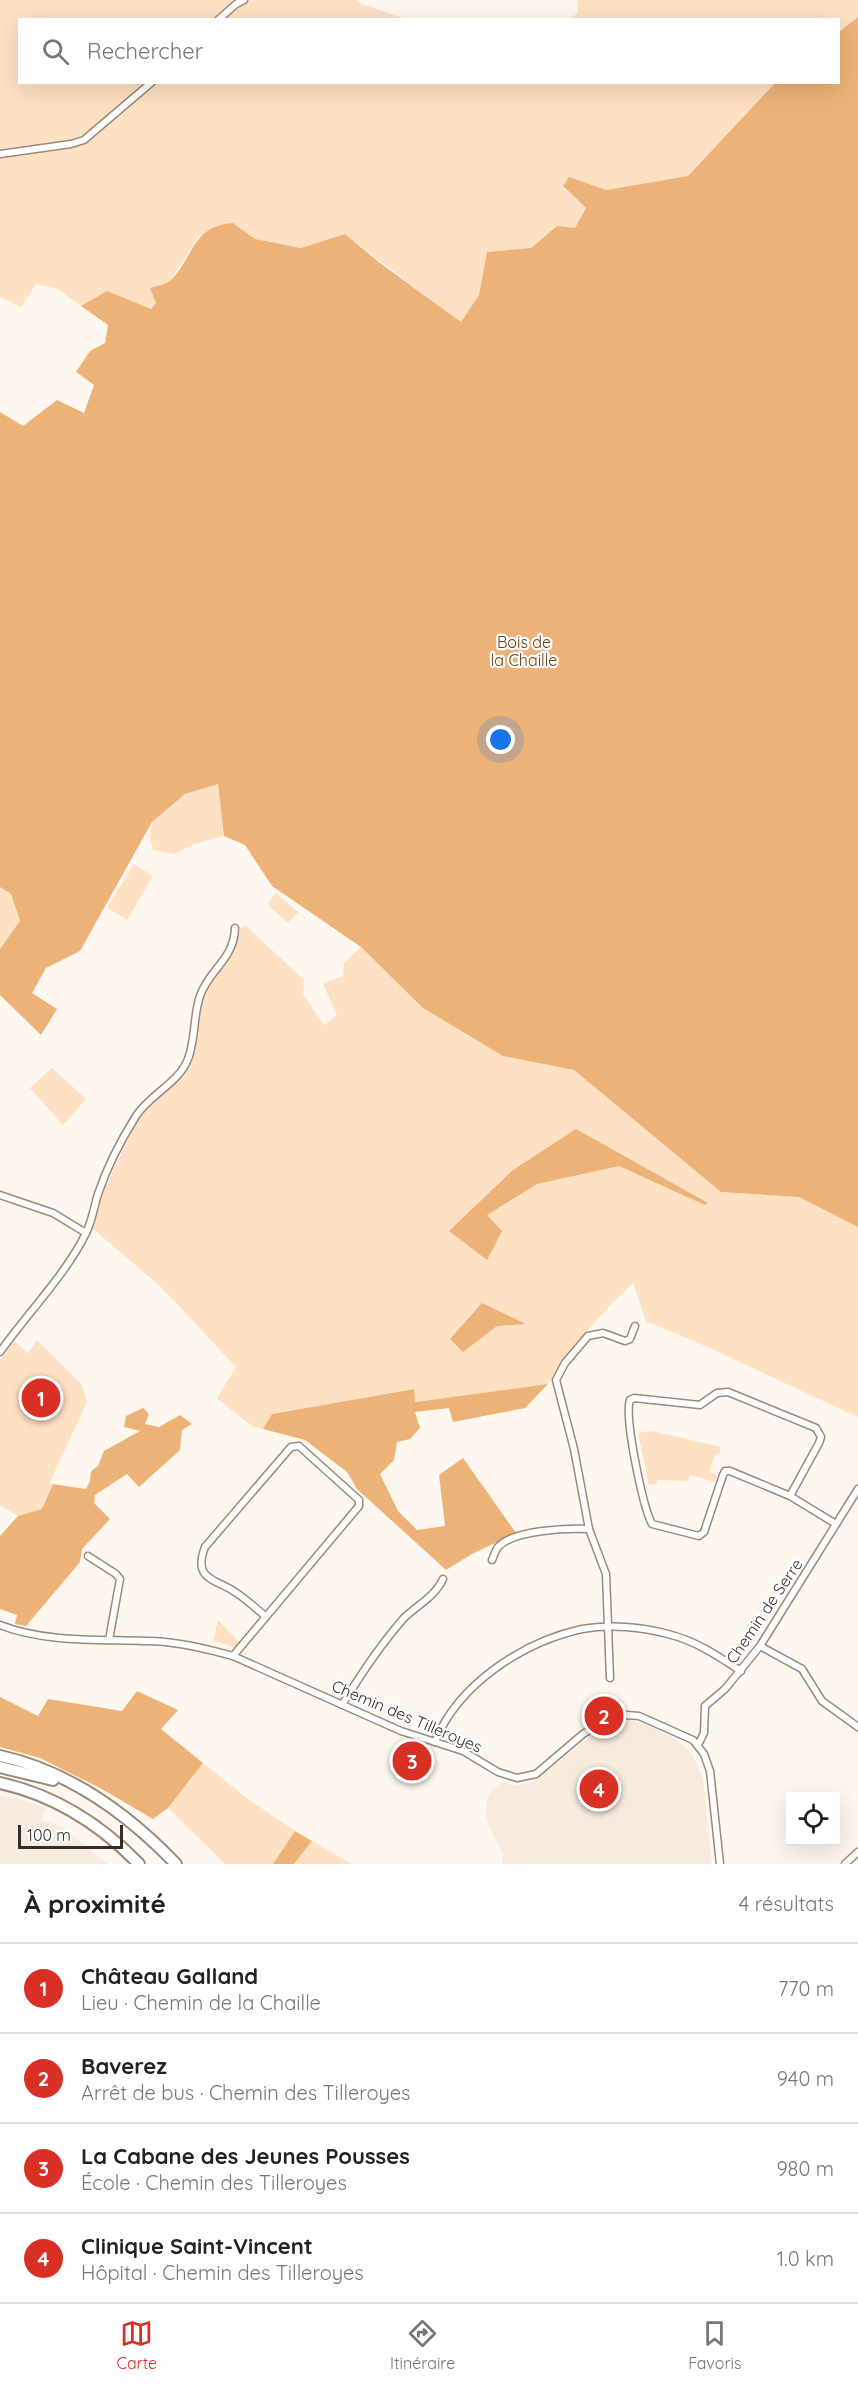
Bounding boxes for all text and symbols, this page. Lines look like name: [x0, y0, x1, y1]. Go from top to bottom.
search box: [18, 18, 840, 84]
icon: search: [39, 35, 72, 68]
text: Rechercher: [87, 37, 203, 65]
park label: Bois de la Chaille: [491, 632, 557, 670]
your location: [486, 725, 515, 754]
pin: 1: [22, 1376, 60, 1420]
street label: Chemin de Serre: [721, 1555, 807, 1667]
street label: Chemin des Tilleroyes: [329, 1675, 485, 1757]
pin: 2: [584, 1694, 624, 1738]
pin: 3: [392, 1738, 432, 1784]
pin: 4: [580, 1766, 618, 1812]
map controls: [786, 1792, 840, 1846]
button: locate: [786, 1792, 840, 1846]
scale bar: [18, 1822, 123, 1850]
text: 100 m: [27, 1825, 71, 1845]
text: À proximité: [24, 1887, 166, 1920]
text: 4 résultats: [739, 1891, 834, 1916]
text: Château Galland: [81, 1962, 258, 1990]
text: 1: [40, 1976, 47, 2001]
text: 770 m: [778, 1976, 834, 2001]
text: Lieu · Chemin de la Chaille: [81, 1990, 321, 2015]
text: Baverez: [81, 2052, 167, 2080]
text: 2: [38, 2066, 49, 2091]
text: 940 m: [777, 2066, 834, 2091]
text: Arrêt de bus · Chemin des Tilleroyes: [81, 2080, 410, 2105]
text: La Cabane des Jeunes Pousses: [81, 2142, 410, 2170]
text: 3: [38, 2156, 49, 2181]
text: 980 m: [776, 2156, 834, 2181]
text: École · Chemin des Tilleroyes: [81, 2170, 347, 2195]
text: Clinique Saint-Vincent: [81, 2232, 313, 2260]
text: 4: [38, 2246, 49, 2271]
text: 1.0 km: [777, 2246, 834, 2271]
text: Hôpital · Chemin des Tilleroyes: [81, 2260, 364, 2285]
tab: Carte: [116, 2317, 157, 2373]
tab: Itinéraire: [390, 2317, 455, 2373]
tab: Favoris: [688, 2317, 742, 2373]

